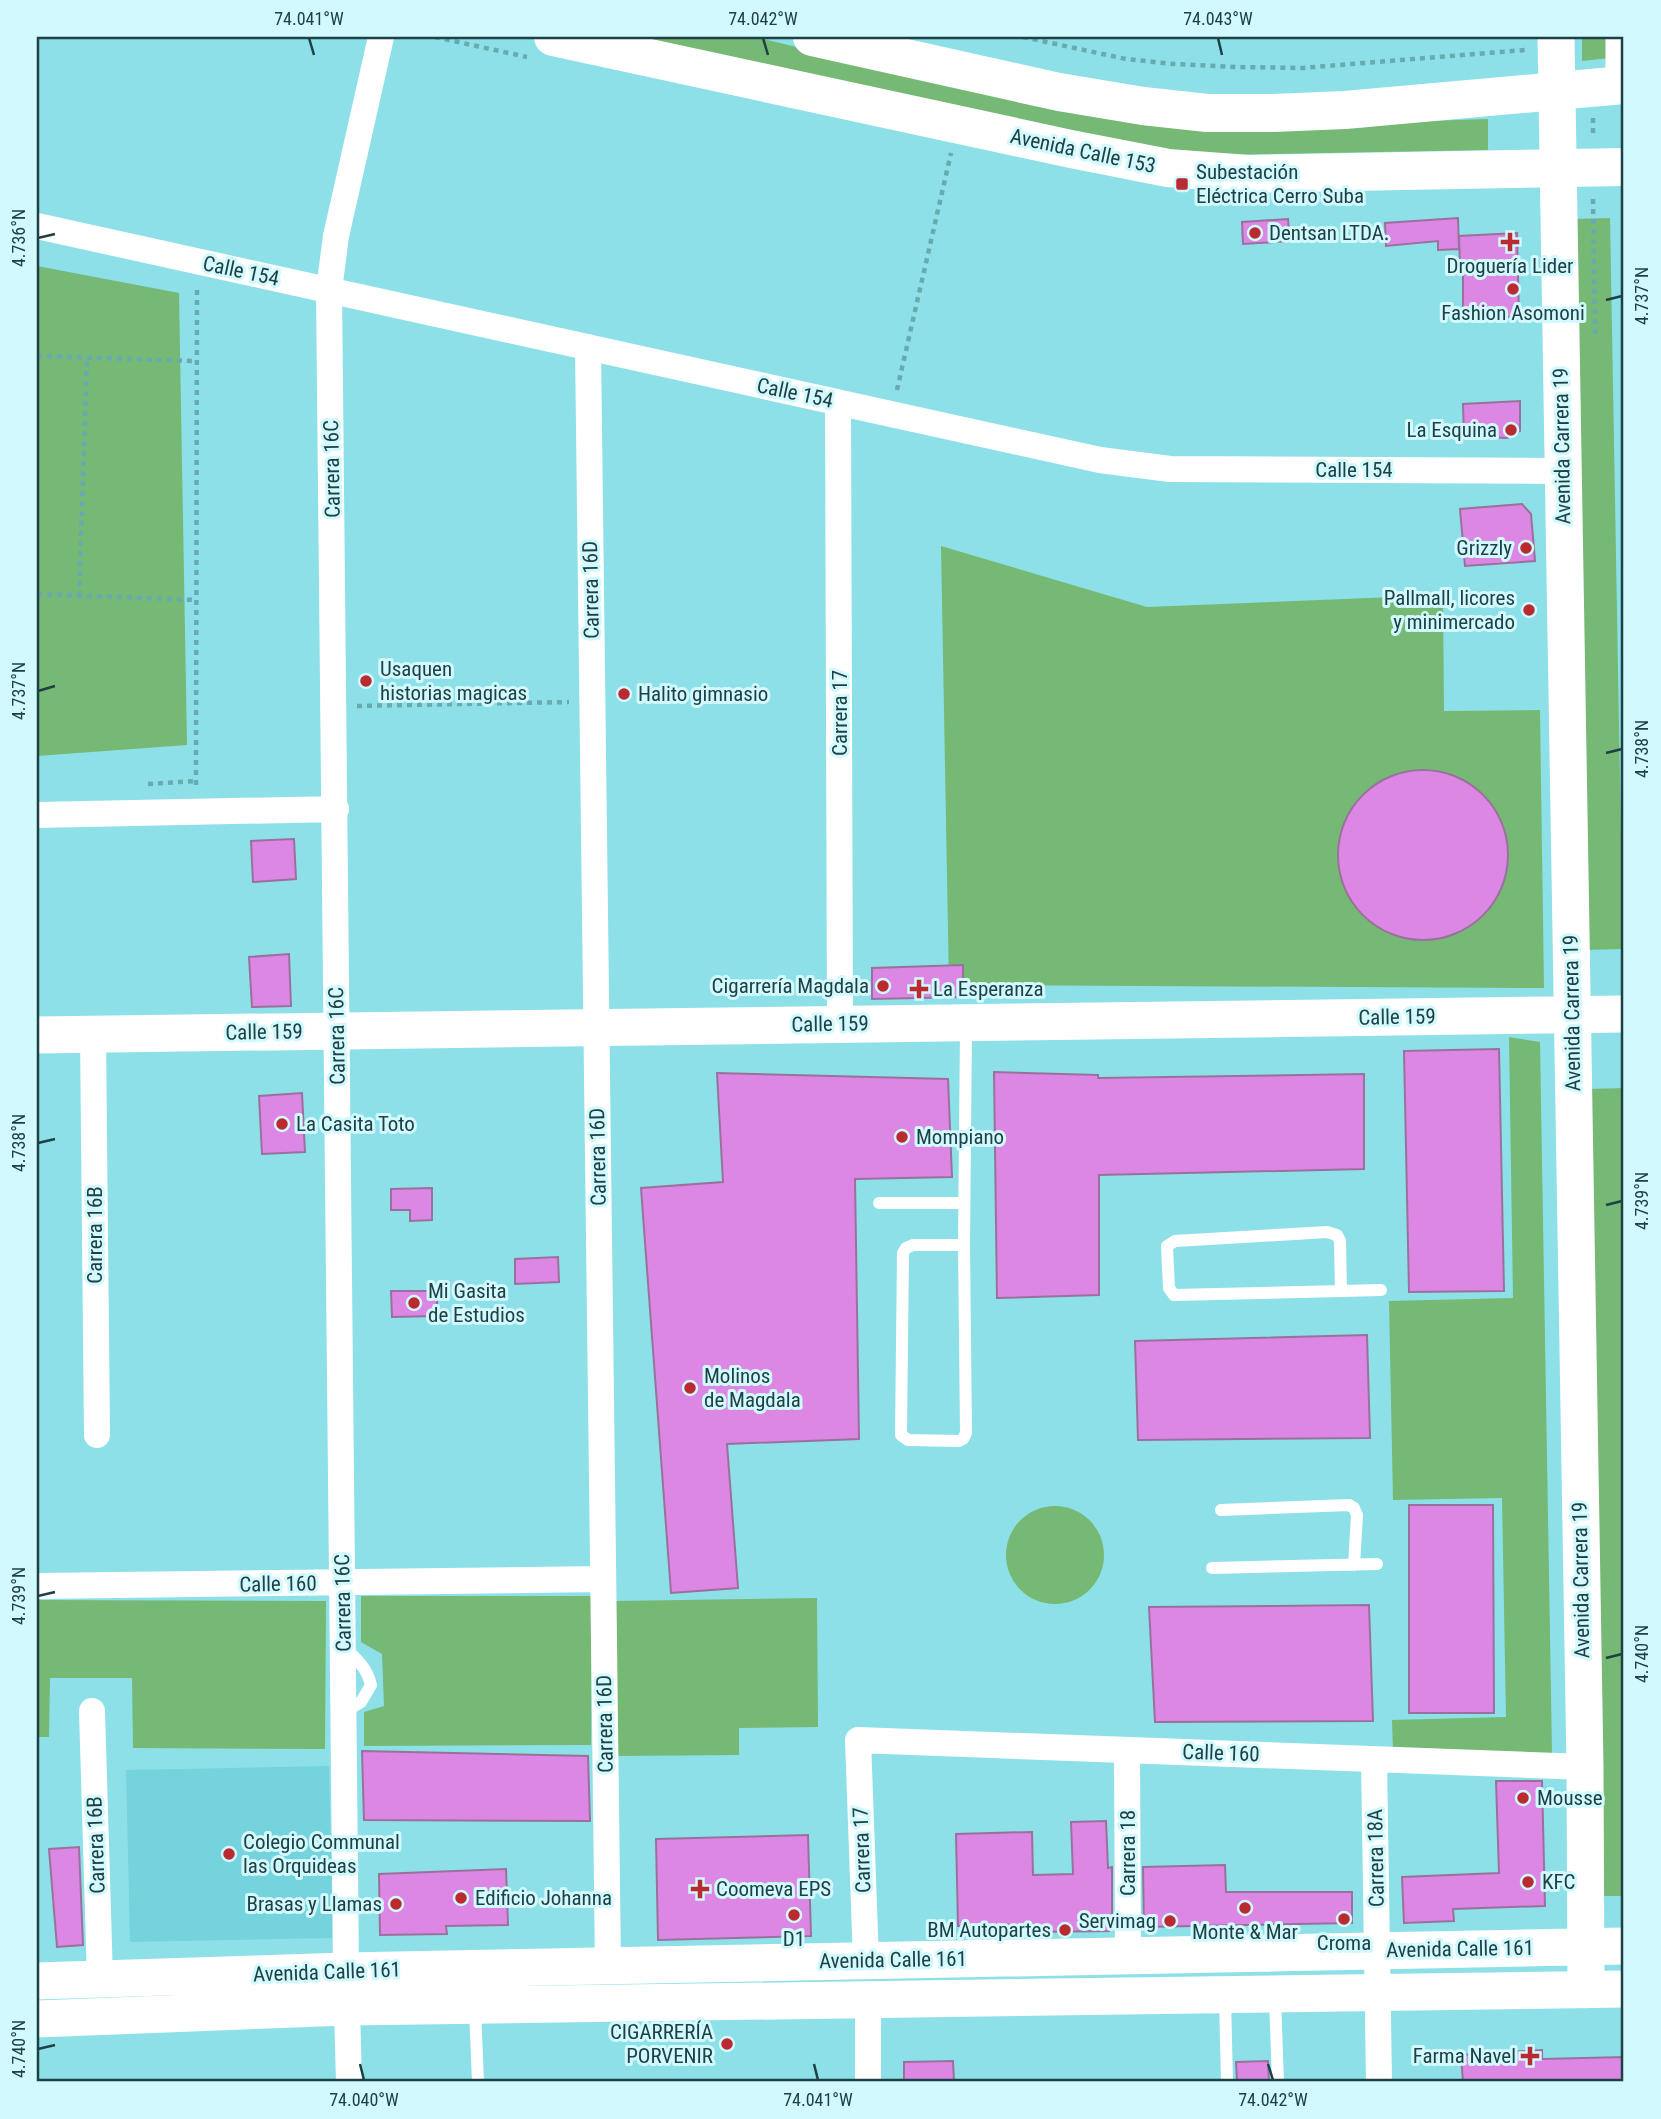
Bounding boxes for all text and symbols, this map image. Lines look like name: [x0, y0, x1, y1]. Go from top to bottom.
text: 74.041°W: [274, 8, 344, 29]
text: 74.042°W: [728, 8, 798, 29]
text: 74.043°W: [1183, 8, 1253, 29]
street label: Avenida Calle 153: [1008, 124, 1158, 178]
place label: Subestación Eléctrica Cerro Suba: [1196, 160, 1364, 208]
marker: Subestación Eléctrica Cerro Suba: [1174, 176, 1190, 192]
text: 4.736°N: [8, 209, 29, 267]
place label: Dentsan LTDA.: [1269, 221, 1389, 245]
marker: Dentsan LTDA.: [1247, 225, 1263, 241]
marker: Droguería Lider: [1502, 234, 1518, 250]
street label: Calle 154: [201, 251, 281, 291]
place label: Droguería Lider: [1447, 254, 1573, 278]
text: 4.737°N: [1631, 267, 1652, 325]
marker: Fashion Asomoni: [1505, 281, 1521, 297]
place label: Fashion Asomoni: [1441, 301, 1585, 325]
street label: Avenida Carrera 19: [1549, 368, 1575, 524]
street label: Calle 154: [755, 373, 835, 413]
place label: La Esquina: [1406, 418, 1497, 442]
street label: Carrera 16C: [319, 420, 345, 518]
marker: La Esquina: [1503, 422, 1519, 438]
street label: Calle 154: [1315, 458, 1393, 482]
place label: Grizzly: [1456, 536, 1512, 560]
marker: Grizzly: [1518, 540, 1534, 556]
street label: Carrera 16D: [578, 541, 604, 639]
place label: Pallmall, licores y minimercado: [1384, 586, 1515, 634]
marker: Pallmall, licores y minimercado: [1521, 602, 1537, 618]
place label: Usaquen historias magicas: [380, 657, 527, 705]
text: 4.737°N: [8, 662, 29, 720]
street label: Carrera 17: [828, 670, 852, 756]
marker: Usaquen historias magicas: [358, 673, 374, 689]
place label: Halito gimnasio: [638, 682, 768, 706]
marker: Halito gimnasio: [616, 686, 632, 702]
text: 4.738°N: [1631, 720, 1652, 778]
street label: Avenida Carrera 19: [1559, 935, 1585, 1091]
place label: Cigarrería Magdala: [712, 974, 869, 998]
place label: La Esperanza: [933, 977, 1044, 1001]
marker: Cigarrería Magdala: [875, 978, 891, 994]
marker: La Esperanza: [911, 981, 927, 997]
street label: Carrera 16C: [324, 987, 350, 1085]
street label: Calle 159: [1358, 1004, 1436, 1030]
street label: Calle 159: [791, 1011, 869, 1037]
street label: Calle 159: [225, 1019, 303, 1045]
street label: Carrera 16D: [585, 1108, 611, 1206]
place label: La Casita Toto: [296, 1112, 415, 1136]
text: 4.738°N: [8, 1114, 29, 1172]
marker: La Casita Toto: [274, 1116, 290, 1132]
place label: Mompiano: [916, 1125, 1004, 1149]
marker: Mompiano: [894, 1129, 910, 1145]
text: 4.739°N: [1631, 1172, 1652, 1230]
street label: Carrera 16B: [83, 1186, 107, 1284]
place label: Mi Gasita de Estudios: [428, 1279, 525, 1327]
marker: Mi Gasita de Estudios: [406, 1295, 422, 1311]
place label: Molinos de Magdala: [704, 1364, 801, 1412]
marker: Molinos de Magdala: [682, 1380, 698, 1396]
street label: Avenida Carrera 19: [1568, 1502, 1594, 1658]
street label: Carrera 16C: [330, 1554, 356, 1652]
text: 4.739°N: [8, 1567, 29, 1625]
street label: Calle 160: [239, 1571, 317, 1597]
text: 4.740°N: [1631, 1625, 1652, 1683]
street label: Carrera 16D: [592, 1675, 618, 1773]
street label: Calle 160: [1182, 1740, 1260, 1766]
place label: Mousse: [1537, 1786, 1603, 1810]
marker: Mousse: [1515, 1790, 1531, 1806]
street label: Carrera 16B: [82, 1796, 110, 1894]
street label: Carrera 17: [849, 1807, 875, 1893]
street label: Carrera 18A: [1363, 1809, 1389, 1907]
street label: Carrera 18: [1116, 1810, 1140, 1896]
place label: Colegio Communal las Orquideas: [243, 1830, 400, 1878]
marker: Colegio Communal las Orquideas: [221, 1846, 237, 1862]
place label: KFC: [1542, 1870, 1575, 1894]
marker: KFC: [1520, 1874, 1536, 1890]
place label: Coomeva EPS: [716, 1877, 831, 1901]
marker: Coomeva EPS: [690, 1879, 710, 1899]
place label: Edificio Johanna: [475, 1886, 612, 1910]
marker: Edificio Johanna: [453, 1890, 469, 1906]
place label: Brasas y Llamas: [247, 1892, 382, 1916]
marker: Brasas y Llamas: [388, 1896, 404, 1912]
marker: Monte & Mar: [1237, 1900, 1253, 1916]
marker: D1: [786, 1907, 802, 1923]
place label: Servimag: [1079, 1909, 1156, 1933]
marker: Croma: [1336, 1911, 1352, 1927]
marker: Servimag: [1162, 1913, 1178, 1929]
place label: BM Autopartes: [927, 1918, 1051, 1942]
place label: Monte & Mar: [1192, 1920, 1298, 1944]
marker: BM Autopartes: [1057, 1922, 1073, 1938]
place label: D1: [783, 1927, 805, 1951]
place label: Croma: [1317, 1931, 1371, 1955]
street label: Avenida Calle 161: [1386, 1936, 1534, 1962]
street label: Avenida Calle 161: [819, 1947, 967, 1973]
street label: Avenida Calle 161: [253, 1957, 401, 1987]
text: 4.740°N: [8, 2020, 29, 2078]
place label: CIGARRERÍA PORVENIR: [610, 2020, 713, 2068]
marker: CIGARRERÍA PORVENIR: [719, 2036, 735, 2052]
place label: Farma Navel: [1413, 2044, 1516, 2068]
marker: Farma Navel: [1522, 2048, 1538, 2064]
text: 74.040°W: [329, 2089, 399, 2110]
text: 74.041°W: [783, 2089, 853, 2110]
text: 74.042°W: [1238, 2089, 1308, 2110]

